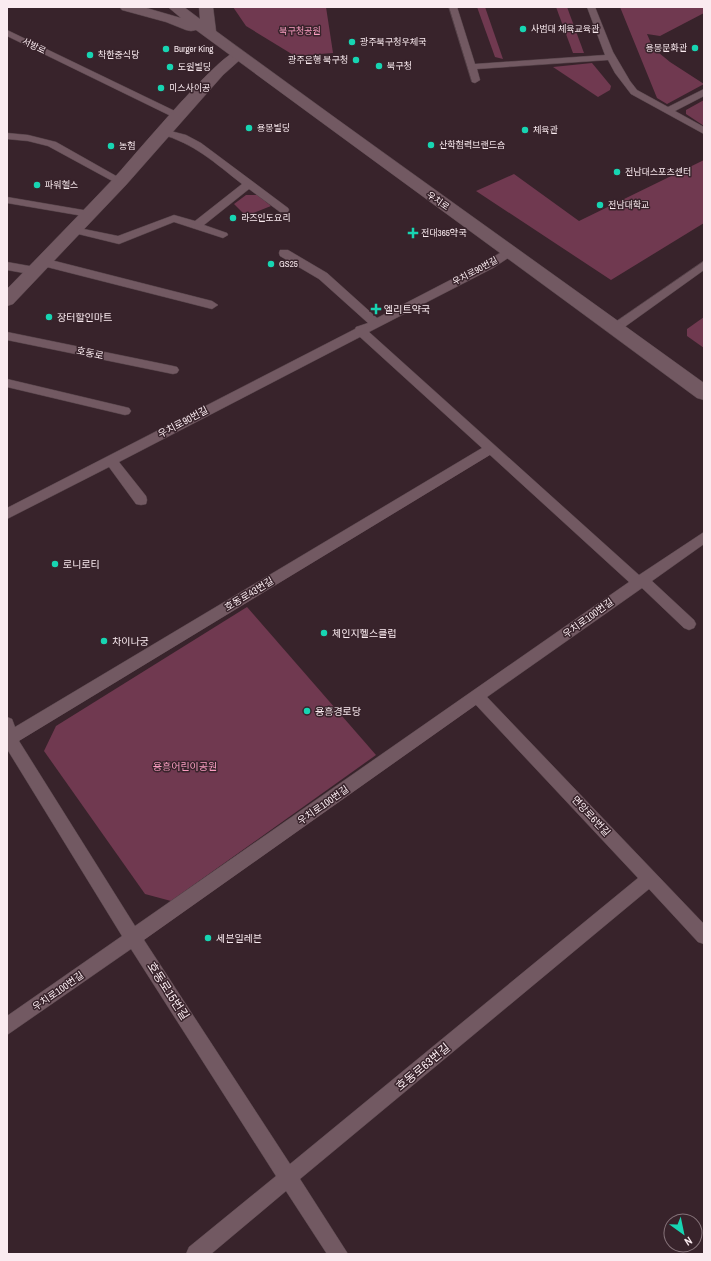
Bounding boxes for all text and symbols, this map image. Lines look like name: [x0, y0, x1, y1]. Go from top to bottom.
place label: 사범대 체육교육관: [531, 23, 600, 35]
marker: 사범대 체육교육관: [518, 24, 528, 34]
park label: 북구청공원: [279, 25, 321, 37]
street label: 서방로: [20, 35, 48, 57]
place label: 광주북구청우체국: [360, 36, 427, 48]
marker: 광주북구청우체국: [347, 37, 357, 47]
place label: 용봉문화관: [646, 42, 688, 54]
place label: Burger King: [174, 43, 214, 55]
marker: 용봉문화관: [690, 43, 700, 53]
marker: Burger King: [161, 44, 171, 54]
place label: 착한중식당: [98, 49, 140, 61]
marker: 착한중식당: [85, 50, 95, 60]
place label: 광주은행 북구청: [288, 54, 348, 66]
marker: 광주은행 북구청: [351, 55, 361, 65]
place label: 북구청: [387, 60, 412, 72]
place label: 도원빌딩: [178, 61, 211, 73]
marker: 북구청: [374, 61, 384, 71]
marker: 도원빌딩: [165, 62, 175, 72]
place label: 미스사이공: [169, 82, 210, 94]
marker: 미스사이공: [156, 83, 166, 93]
place label: 용봉빌딩: [257, 122, 290, 134]
marker: 용봉빌딩: [244, 123, 254, 133]
place label: 체육관: [533, 124, 559, 136]
marker: 체육관: [520, 125, 530, 135]
place label: 산학협력브랜드숍: [439, 139, 505, 151]
place label: 농협: [119, 140, 136, 152]
marker: 산학협력브랜드숍: [426, 140, 436, 150]
marker: 농협: [106, 141, 116, 151]
place label: 전남대스포츠센터: [625, 166, 691, 178]
marker: 전남대스포츠센터: [612, 167, 622, 177]
place label: 파워헬스: [45, 179, 78, 191]
marker: 파워헬스: [32, 180, 42, 190]
street label: 우치로: [424, 189, 452, 213]
place label: 전남대학교: [608, 199, 649, 211]
marker: 전남대학교: [595, 200, 605, 210]
place label: 라즈인도요리: [241, 212, 291, 224]
marker: 라즈인도요리: [228, 213, 238, 223]
place label: 전대365약국: [421, 227, 467, 239]
marker: 전대365약국: [408, 228, 418, 238]
street label: 우치로90번길: [450, 254, 500, 288]
place label: GS25: [279, 258, 298, 270]
marker: GS25: [266, 259, 276, 269]
place label: 엘리트약국: [384, 303, 430, 316]
marker: 엘리트약국: [371, 304, 381, 314]
place label: 장터할인마트: [57, 311, 112, 324]
marker: 장터할인마트: [44, 312, 54, 322]
street label: 호동로: [75, 344, 105, 362]
street label: 우치로90번길: [156, 403, 210, 441]
place label: 로니로티: [63, 558, 100, 571]
marker: 로니로티: [50, 559, 60, 569]
street label: 호동로43번길: [222, 574, 276, 614]
street label: 우치로100번길: [560, 595, 616, 641]
place label: 체인지헬스클럽: [332, 627, 396, 640]
marker: 체인지헬스클럽: [319, 628, 329, 638]
place label: 차이나궁: [112, 635, 149, 648]
marker: 차이나궁: [99, 636, 109, 646]
place label: 용흥경로당: [315, 705, 361, 718]
marker: 용흥경로당: [302, 706, 312, 716]
park label: 용흥어린이공원: [153, 760, 217, 773]
street label: 우치로100번길: [295, 783, 351, 827]
street label: 면앙로6번길: [569, 793, 613, 839]
place label: 세븐일레븐: [216, 932, 262, 945]
marker: 세븐일레븐: [203, 933, 213, 943]
street label: 호동로15번길: [143, 959, 193, 1023]
street label: 우치로100번길: [30, 969, 86, 1013]
street label: 호동로63번길: [393, 1040, 453, 1094]
north arrow: [663, 1213, 703, 1253]
text: N: [682, 1234, 695, 1249]

